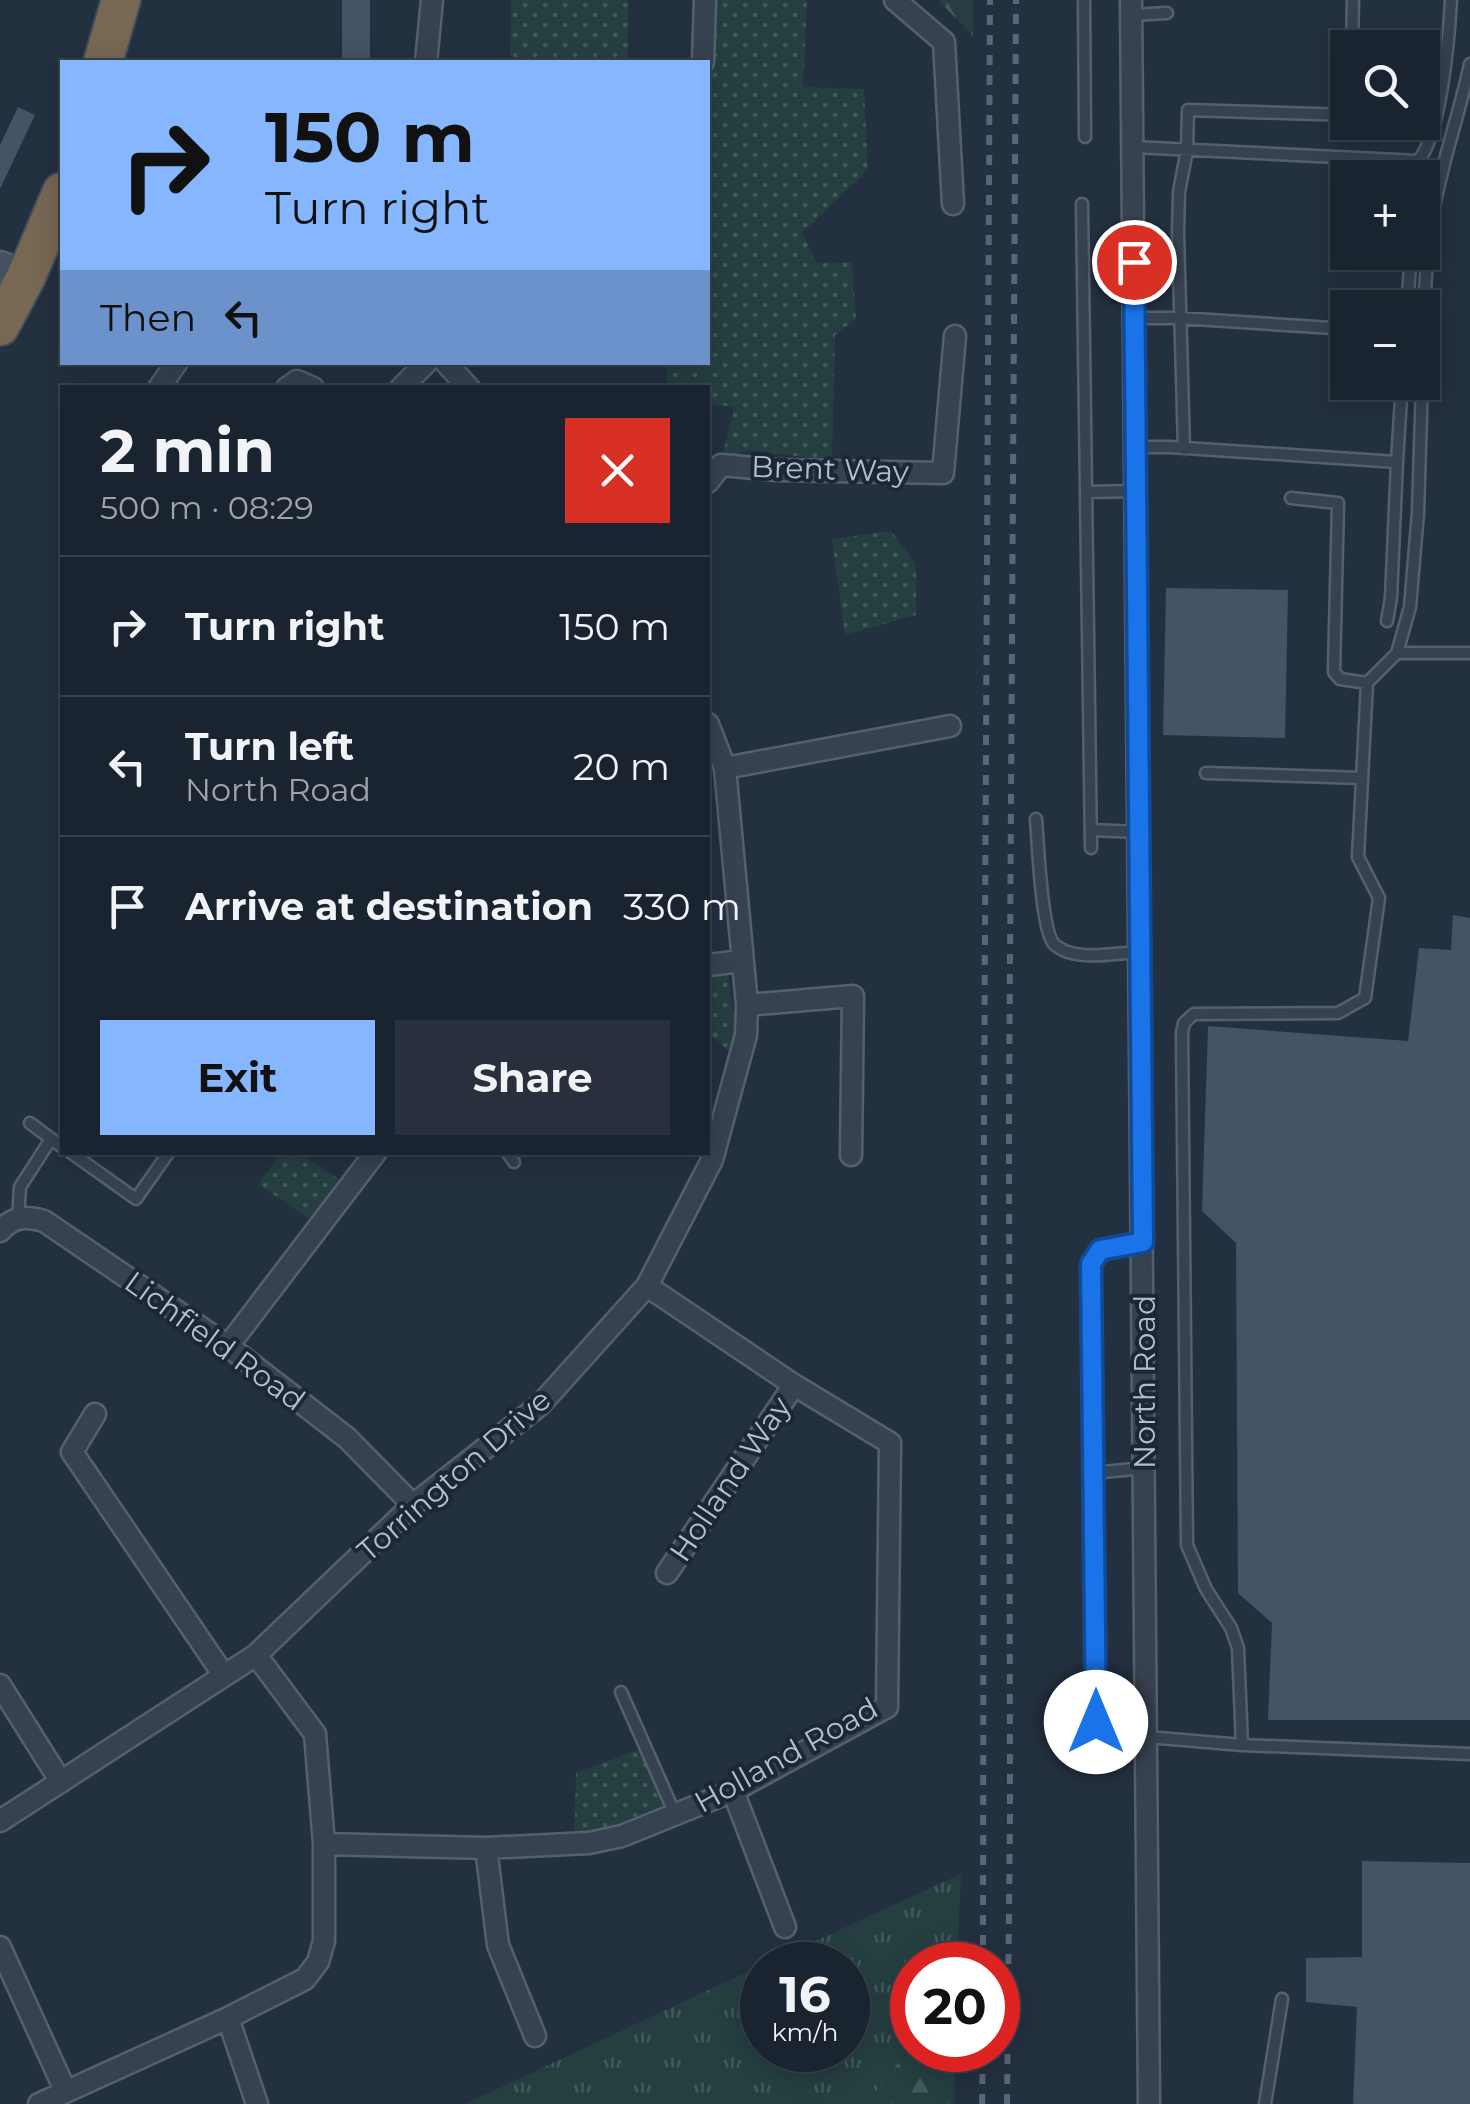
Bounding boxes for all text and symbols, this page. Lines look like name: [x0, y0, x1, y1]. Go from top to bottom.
map controls: [1330, 30, 1440, 400]
button: search: [1330, 30, 1440, 140]
text: 150 m: [265, 94, 475, 180]
icon: right: [100, 100, 230, 230]
button: +: [1330, 160, 1440, 270]
text: Turn right: [265, 180, 490, 235]
pin: [1092, 220, 1177, 305]
icon: arrive: [1107, 235, 1162, 290]
icon: left: [216, 290, 271, 345]
button: −: [1330, 290, 1440, 400]
text: Then: [100, 294, 196, 341]
text: 2 min: [100, 414, 275, 487]
button: close: [565, 418, 670, 523]
street label: Brent Way: [751, 448, 910, 490]
text: 500 m · 08:29: [100, 488, 314, 527]
icon: right: [100, 599, 155, 654]
text: Turn right: [185, 603, 384, 650]
text: 150 m: [559, 603, 670, 650]
text: Turn left: [185, 723, 354, 770]
icon: left: [100, 739, 155, 794]
text: 20 m: [573, 743, 670, 790]
text: North Road: [185, 770, 371, 809]
icon: arrive: [100, 879, 155, 934]
text: Arrive at destination: [185, 883, 593, 930]
text: 330 m: [623, 883, 741, 930]
button: Exit: [100, 1020, 375, 1135]
button: Share: [395, 1020, 670, 1135]
street label: Lichfield Road: [118, 1263, 312, 1419]
street label: North Road: [1126, 1295, 1163, 1469]
street label: Torrington Drive: [350, 1381, 558, 1569]
street label: Holland Way: [661, 1389, 799, 1568]
position arrow: [1044, 1670, 1148, 1774]
street label: Holland Road: [688, 1689, 884, 1821]
speed limit sign: 20: [890, 1942, 1020, 2072]
text: 16: [779, 1964, 831, 2025]
text: km/h: [772, 2017, 838, 2047]

